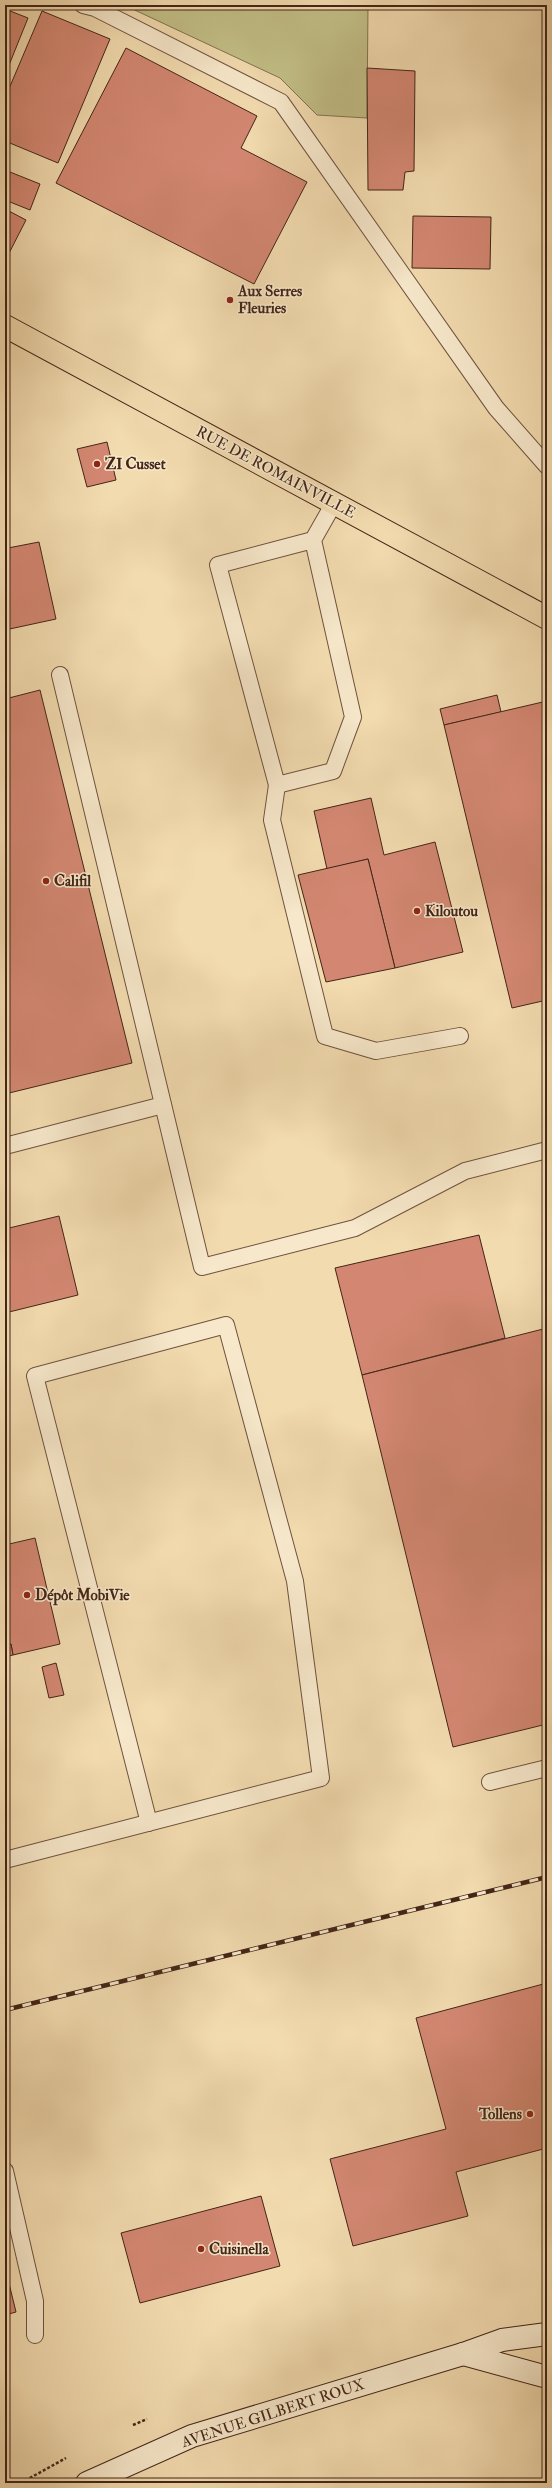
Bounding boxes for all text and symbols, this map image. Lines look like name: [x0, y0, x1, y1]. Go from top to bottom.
place label: Aux Serres Fleuries: [237, 282, 302, 318]
marker: Aux Serres Fleuries: [225, 295, 235, 305]
street label: RUE DE ROMAINVILLE: [193, 422, 359, 523]
place label: ZI Cusset: [105, 455, 166, 474]
marker: ZI Cusset: [92, 459, 102, 469]
place label: Califil: [54, 872, 91, 891]
marker: Califil: [41, 876, 51, 886]
place label: Kiloutou: [425, 902, 478, 921]
marker: Kiloutou: [412, 906, 422, 916]
place label: Dépôt MobiVie: [35, 1586, 130, 1606]
marker: Dépôt MobiVie: [22, 1590, 32, 1600]
place label: Tollens: [478, 2105, 522, 2124]
marker: Tollens: [525, 2109, 535, 2119]
place label: Cuisinella: [209, 2240, 269, 2259]
marker: Cuisinella: [196, 2244, 206, 2254]
street label: AVENUE GILBERT ROUX: [178, 2375, 368, 2452]

